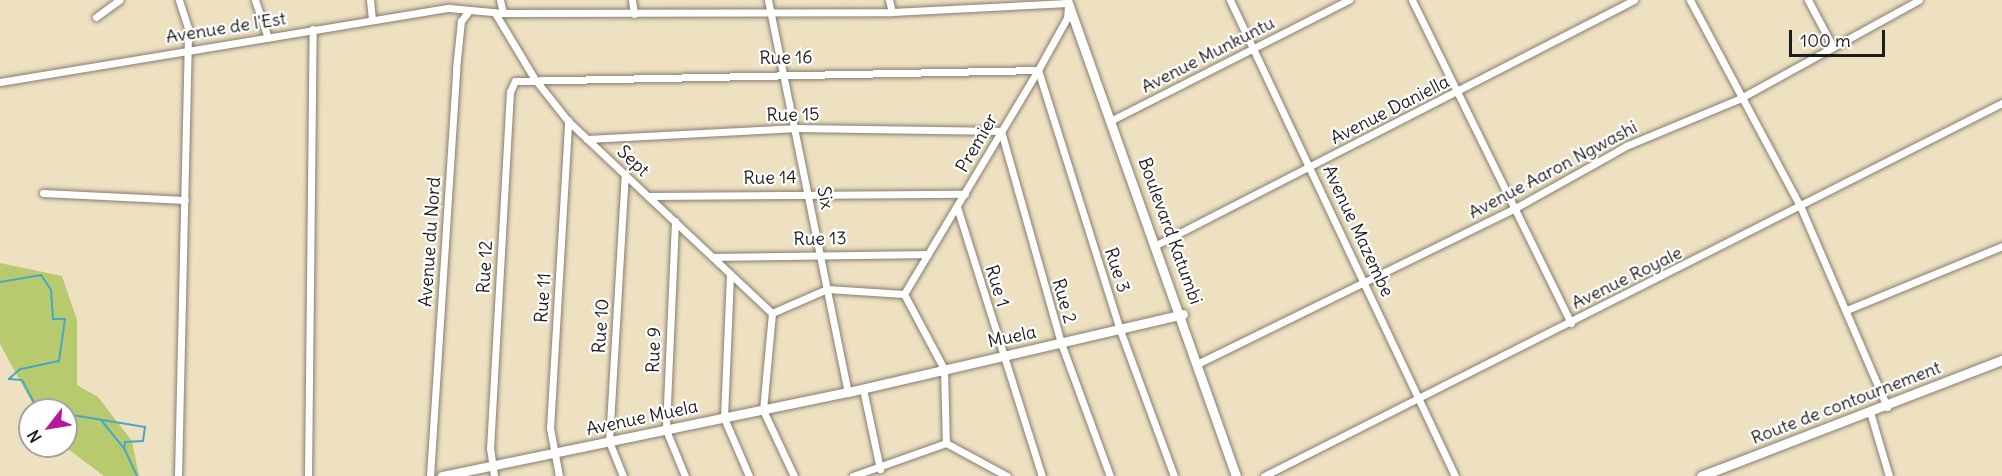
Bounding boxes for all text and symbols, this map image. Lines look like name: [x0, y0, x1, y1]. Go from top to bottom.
street label: Avenue de l'Est: [164, 8, 288, 48]
street label: Avenue Munkuntu: [1138, 12, 1278, 98]
scale bar: [1792, 18, 1888, 56]
text: 100 m: [1800, 29, 1851, 52]
street label: Rue 16: [759, 47, 813, 69]
street label: Avenue Daniella: [1327, 71, 1453, 149]
street label: Rue 15: [766, 104, 820, 126]
street label: Premier: [952, 110, 1002, 176]
street label: Avenue Aaron Ngwashi: [1465, 116, 1641, 224]
street label: Sept: [613, 141, 653, 181]
street label: Boulevard Katumbi: [1133, 155, 1207, 307]
street label: Avenue Mazembe: [1318, 162, 1398, 300]
street label: Rue 14: [743, 167, 797, 189]
street label: Avenue du Nord: [415, 176, 445, 308]
street label: Six: [812, 185, 838, 211]
street label: Rue 13: [793, 228, 847, 250]
street label: Rue 12: [473, 240, 497, 294]
street label: Avenue Royale: [1568, 242, 1686, 314]
street label: Rue 3: [1100, 245, 1134, 295]
street label: Rue 1: [980, 262, 1014, 310]
street label: Rue 11: [530, 272, 556, 324]
street label: Rue 2: [1047, 276, 1081, 326]
street label: Rue 10: [588, 298, 614, 354]
street label: Muela: [986, 321, 1038, 353]
street label: Rue 9: [642, 327, 666, 373]
street label: Route de contournement: [1748, 357, 1944, 449]
street label: Avenue Muela: [584, 396, 700, 440]
north arrow: [18, 398, 78, 458]
text: N: [23, 426, 46, 446]

